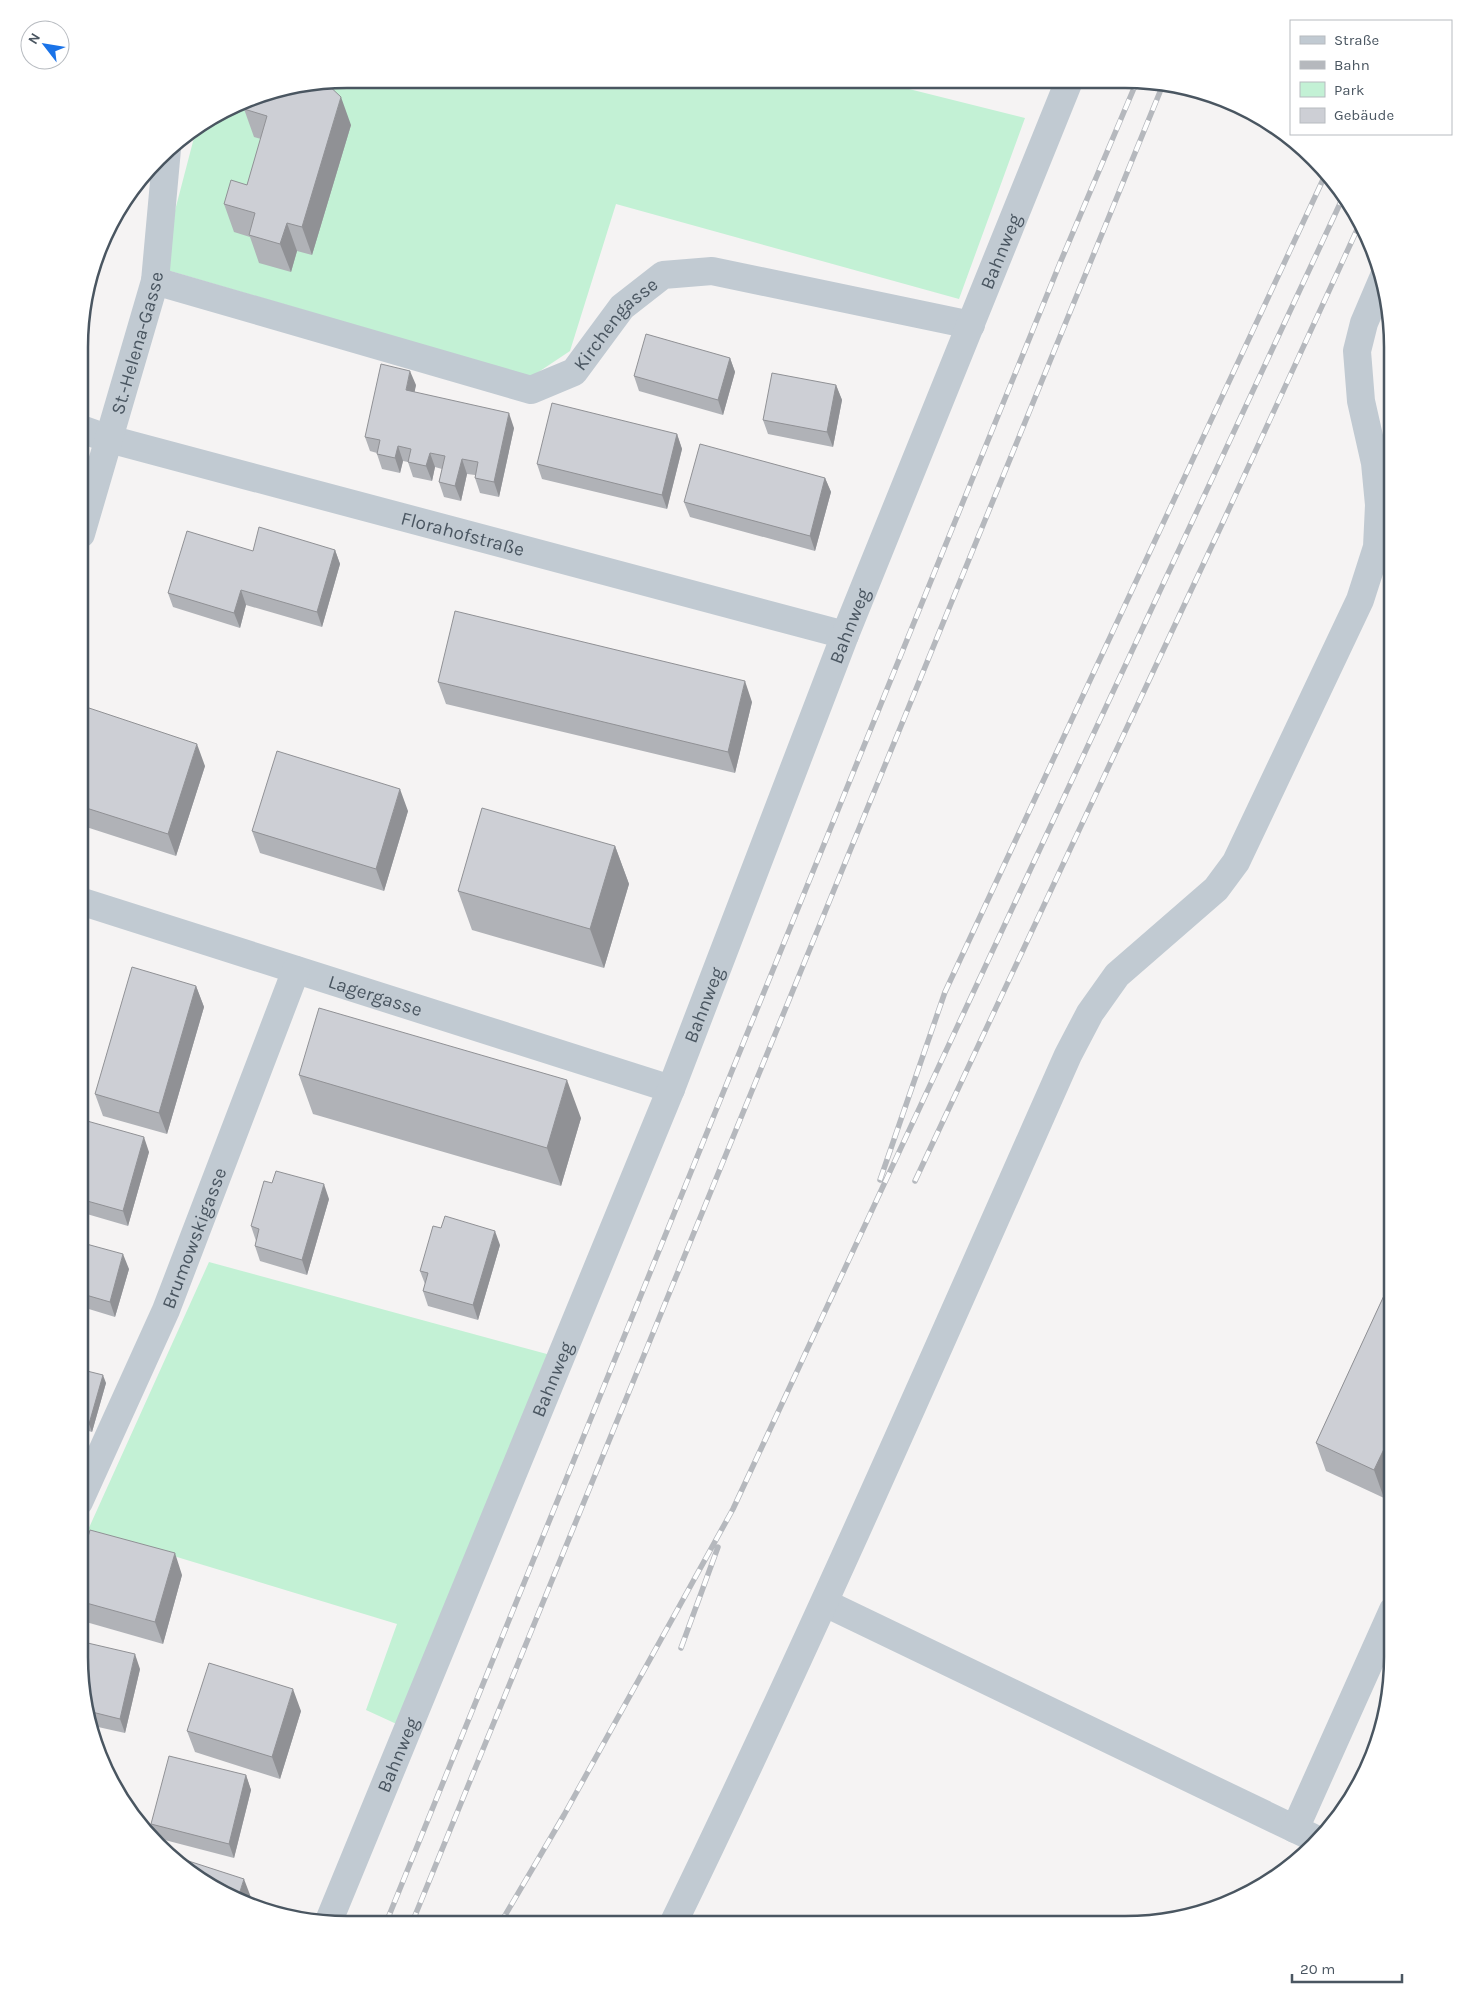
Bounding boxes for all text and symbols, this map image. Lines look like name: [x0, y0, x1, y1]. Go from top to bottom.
north arrow: [20, 20, 70, 70]
legend: [1290, 20, 1452, 135]
text: N: [24, 30, 44, 47]
text: Straße: [1334, 31, 1379, 49]
text: Bahn: [1334, 56, 1370, 74]
text: Park: [1334, 81, 1364, 99]
text: Gebäude: [1334, 106, 1394, 124]
street label: Bahnweg: [976, 210, 1026, 293]
street label: St.-Helena-Gasse: [107, 271, 168, 417]
street label: Kirchengasse: [569, 273, 662, 375]
street label: Florahofstraße: [399, 507, 527, 561]
street label: Bahnweg: [825, 585, 875, 667]
street label: Bahnweg: [680, 964, 729, 1046]
street label: Lagergasse: [325, 971, 425, 1021]
street label: Brumowskigasse: [158, 1164, 231, 1312]
street label: Bahnweg: [527, 1338, 578, 1421]
street label: Bahnweg: [373, 1714, 424, 1796]
scale bar: [1292, 1952, 1402, 1984]
text: 20 m: [1300, 1960, 1335, 1978]

